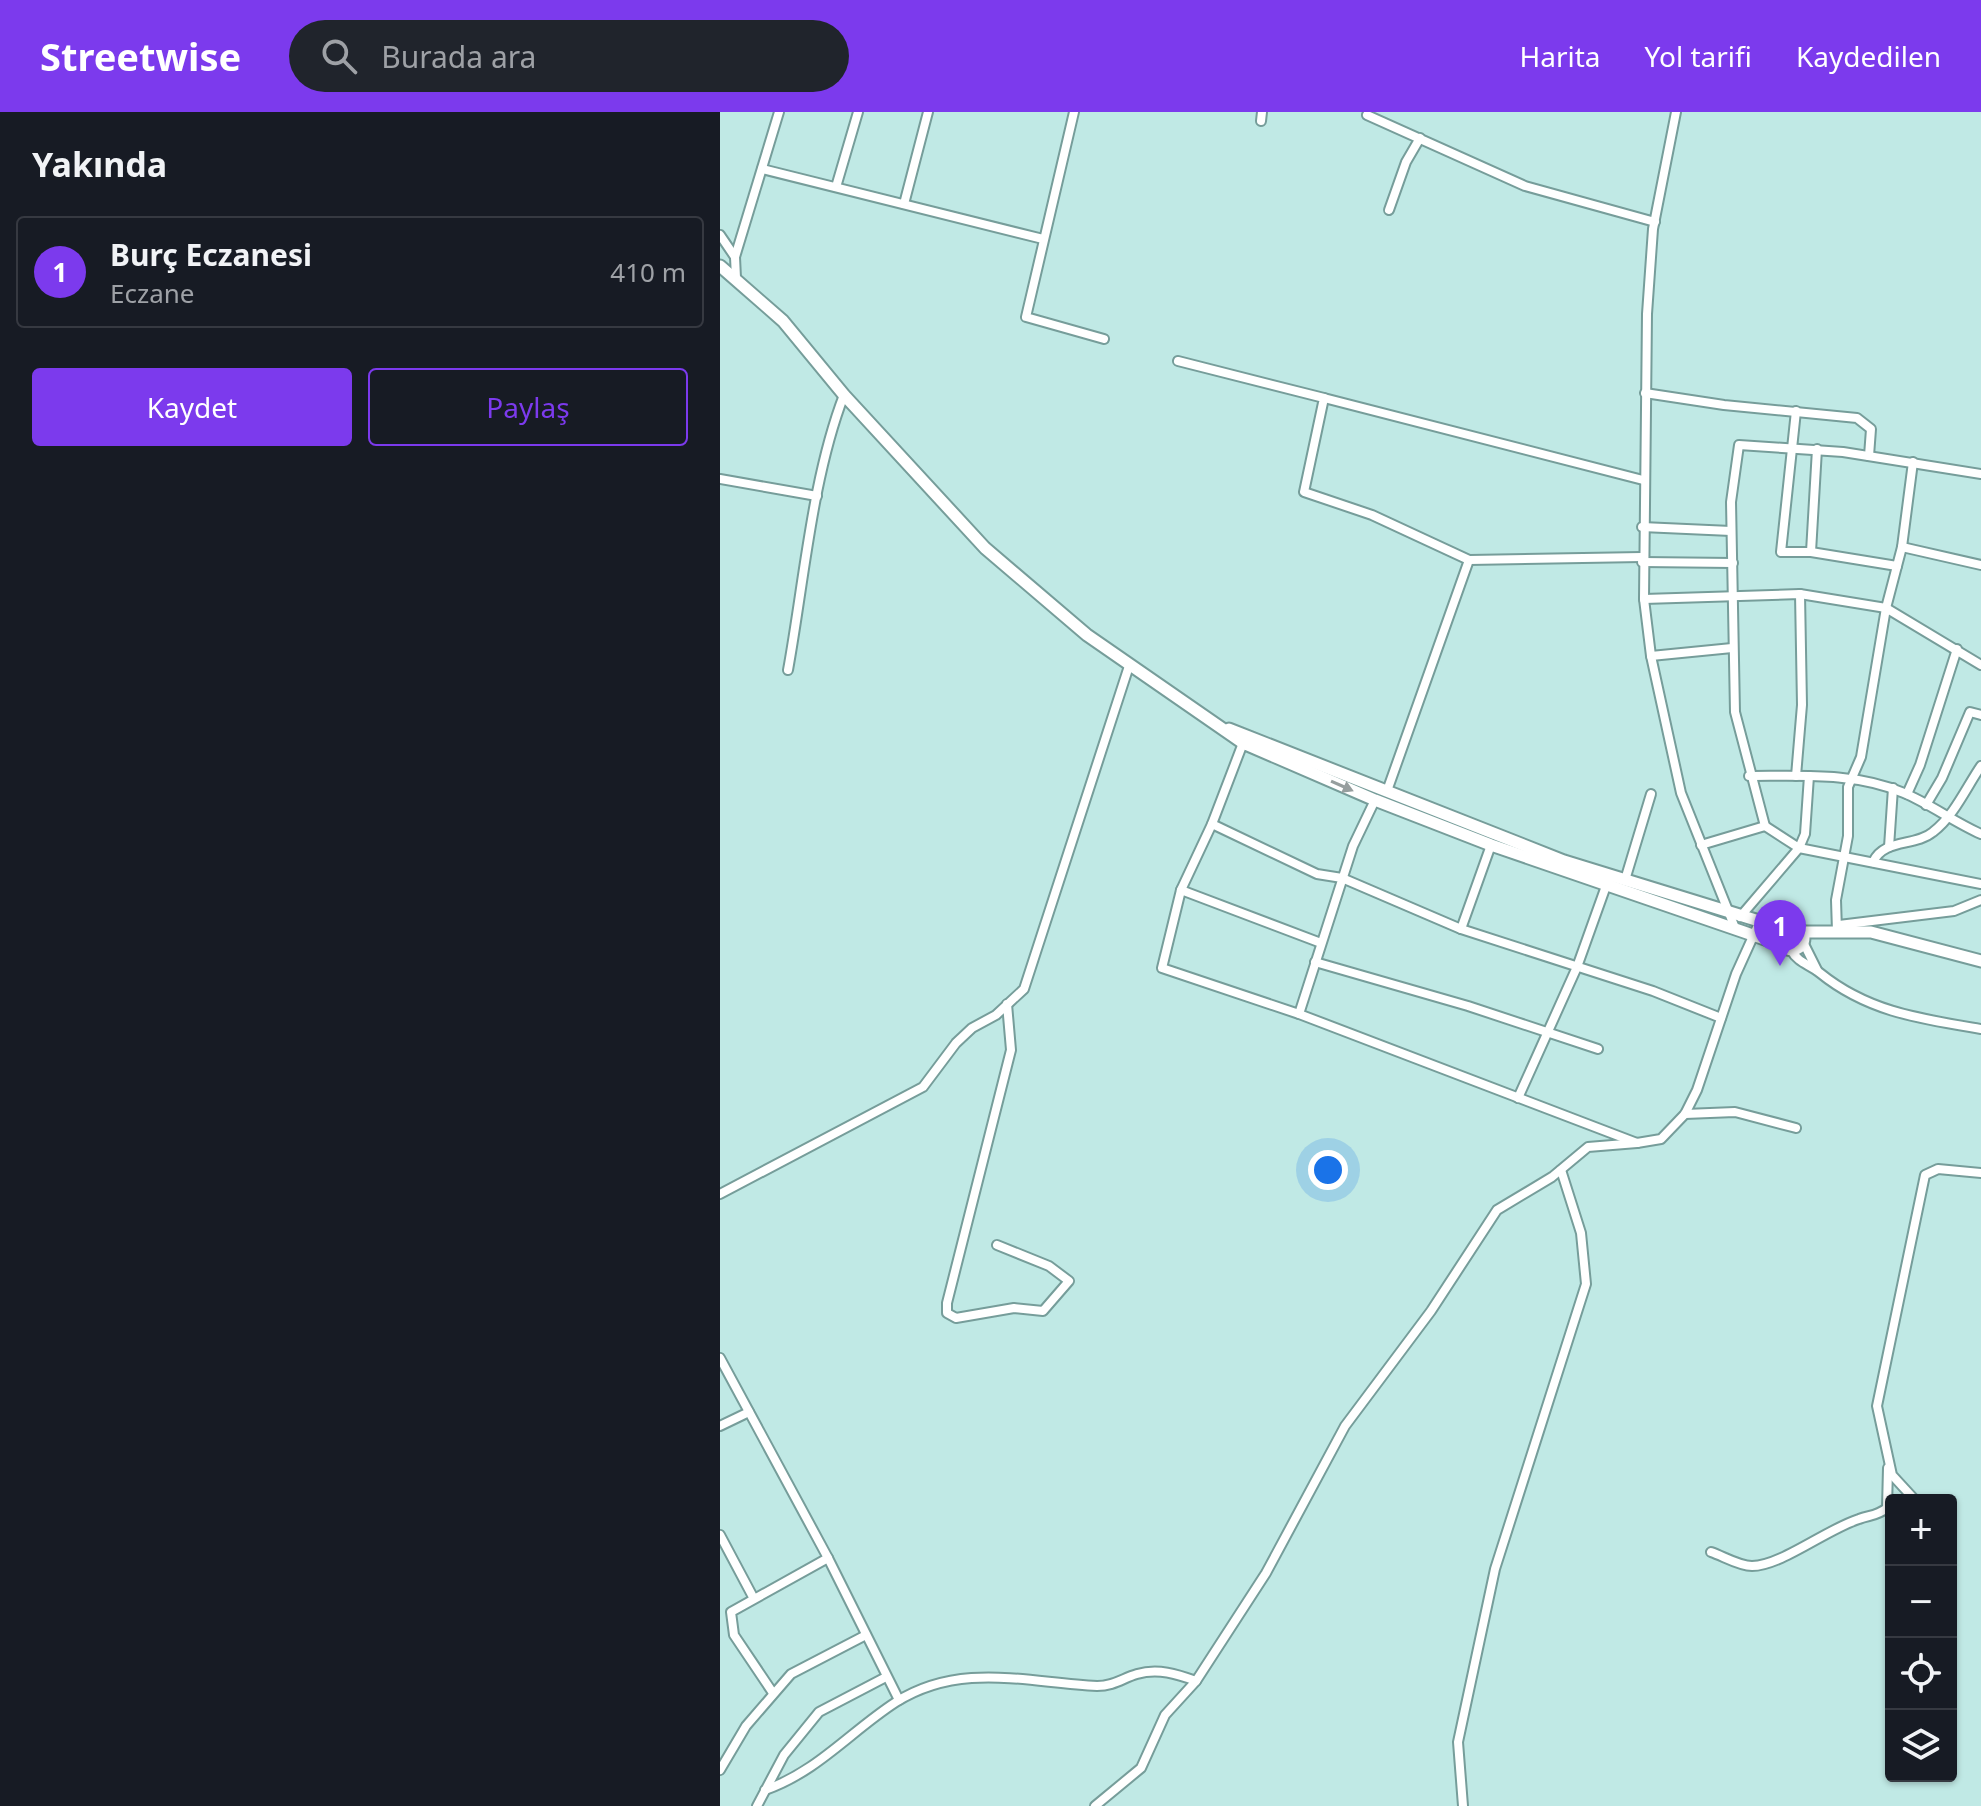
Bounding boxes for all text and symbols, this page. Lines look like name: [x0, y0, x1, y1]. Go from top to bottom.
search box: [289, 20, 849, 92]
text: Streetwise: [40, 30, 241, 82]
icon: search: [317, 34, 361, 78]
text: Burada ara: [381, 36, 536, 77]
text: Harita: [1519, 37, 1601, 75]
text: Yol tarifi: [1645, 37, 1752, 75]
text: Kaydedilen: [1796, 37, 1941, 75]
text: Yakında: [32, 141, 167, 187]
text: Burç Eczanesi: [110, 234, 312, 275]
text: 1: [53, 254, 67, 290]
text: 410 m: [610, 254, 686, 290]
text: Eczane: [110, 275, 194, 311]
button: Kaydet: [32, 368, 352, 446]
button: Paylaş: [368, 368, 688, 446]
one-way arrow: [1331, 780, 1354, 793]
pin: 1: [1754, 900, 1806, 966]
your location: [1308, 1150, 1348, 1190]
map controls: [1885, 1494, 1957, 1782]
button: +: [1885, 1494, 1957, 1566]
button: −: [1885, 1566, 1957, 1638]
button: locate: [1885, 1638, 1957, 1710]
button: layers: [1885, 1710, 1957, 1782]

